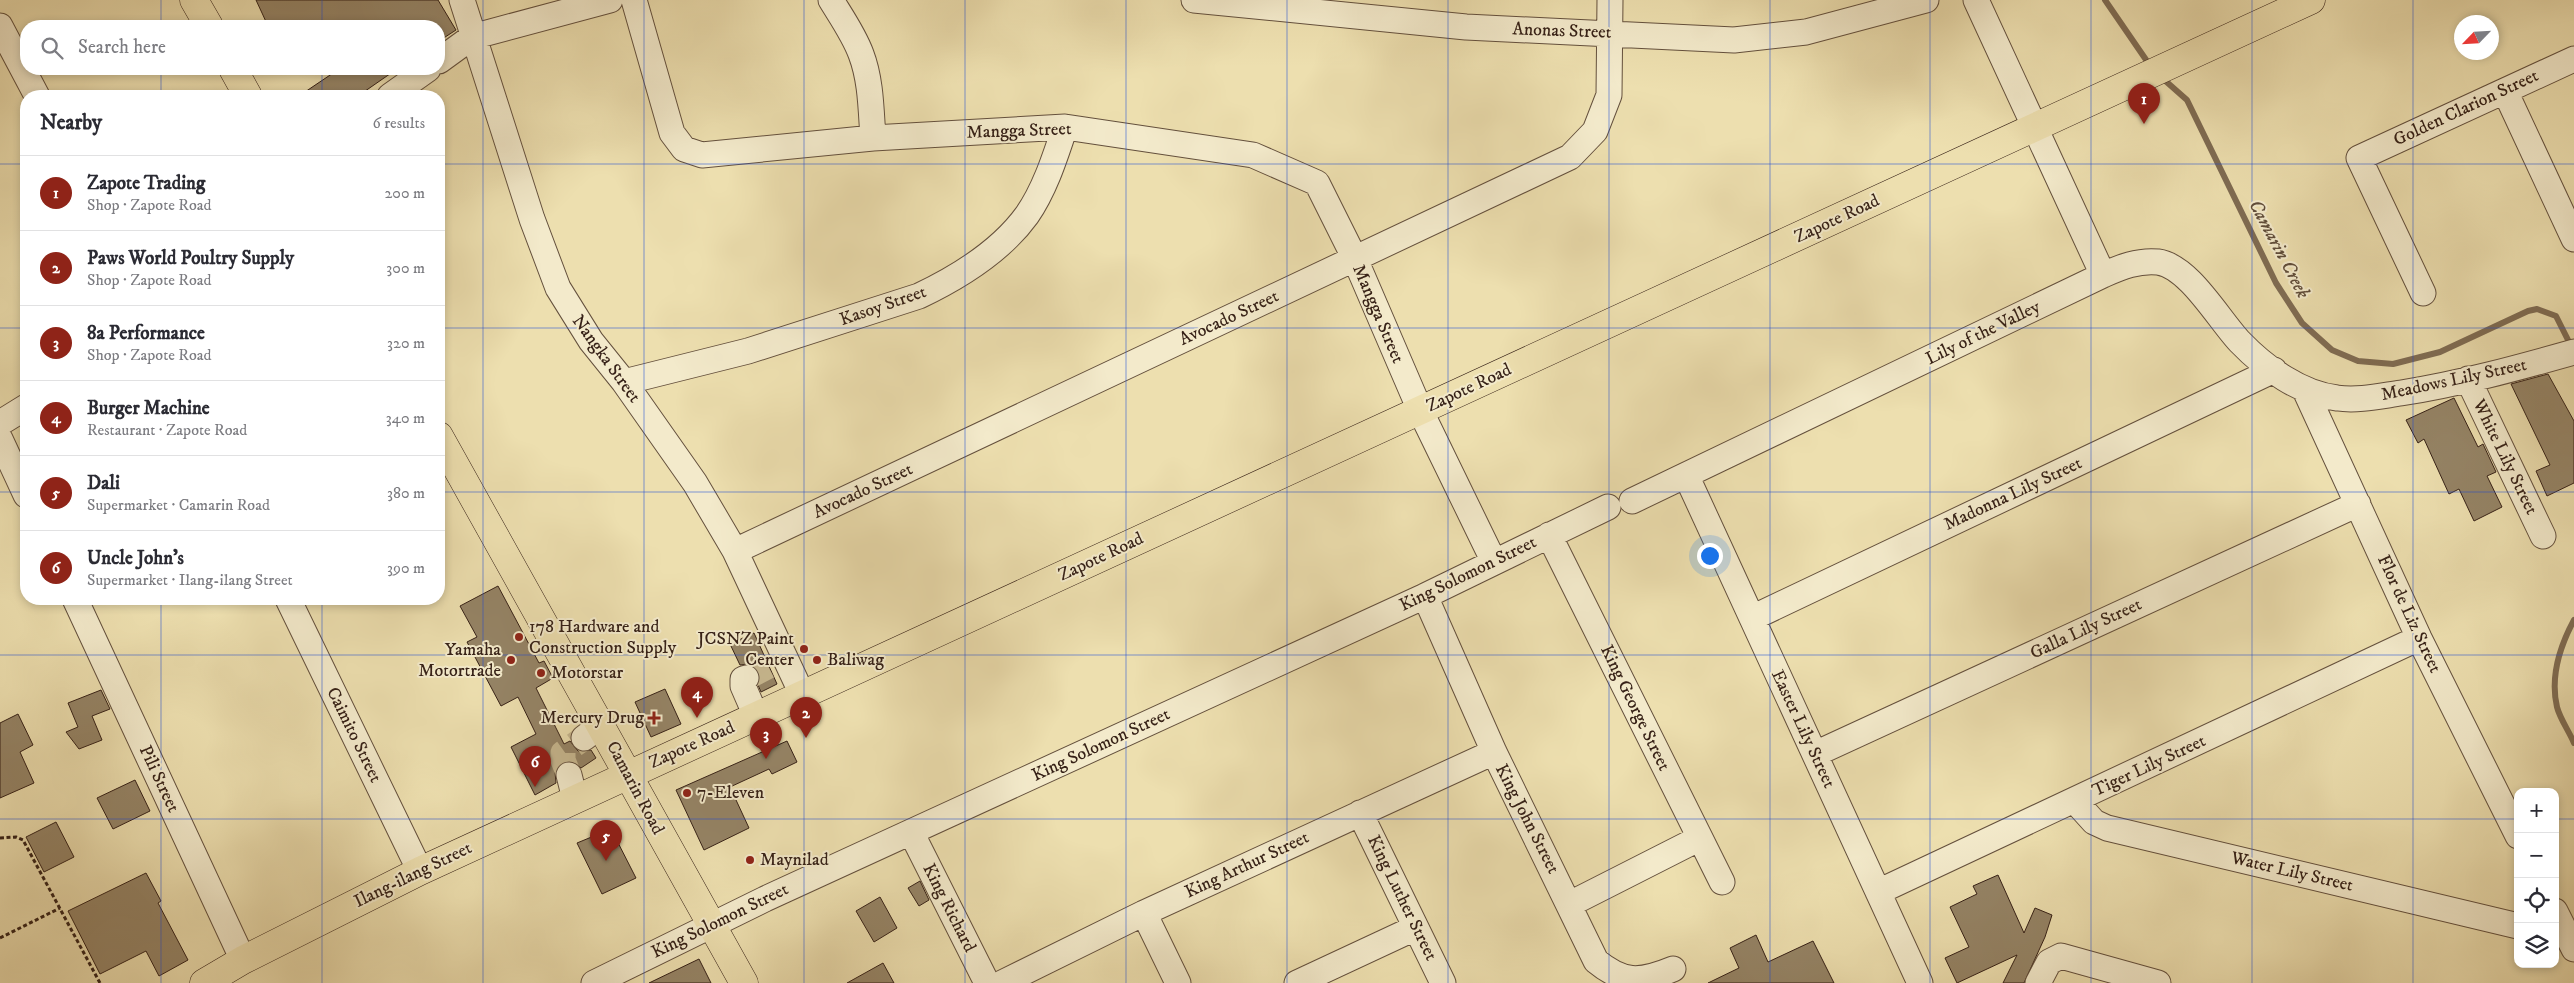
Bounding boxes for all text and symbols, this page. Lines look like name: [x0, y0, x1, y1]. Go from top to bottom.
north arrow: [2454, 15, 2499, 60]
street label: Anonas Street: [1512, 18, 1612, 44]
search box: [20, 20, 445, 75]
icon: search: [38, 34, 66, 62]
text: Search here: [78, 36, 166, 59]
street label: Golden Clarion Street: [2390, 65, 2542, 151]
pin: 1: [2128, 83, 2160, 124]
text: Nearby: [40, 110, 102, 136]
text: 6 results: [372, 113, 425, 133]
street label: Mangga Street: [966, 118, 1072, 144]
text: Zapote Trading: [87, 172, 205, 195]
text: 1: [53, 183, 59, 203]
text: 200 m: [384, 183, 425, 203]
street label: Zapote Road: [1791, 190, 1883, 248]
text: Shop · Zapote Road: [87, 195, 211, 215]
water label: Camarin Creek: [2243, 196, 2315, 302]
text: Paws World Poultry Supply: [87, 247, 294, 270]
text: 2: [52, 258, 60, 278]
text: 300 m: [386, 258, 425, 278]
street label: Mangga Street: [1347, 261, 1409, 367]
text: Shop · Zapote Road: [87, 270, 211, 290]
street label: Kasoy Street: [837, 281, 929, 331]
street label: Avocado Street: [1176, 285, 1282, 351]
street label: Lily of the Valley: [1922, 296, 2044, 370]
street label: Nangka Street: [567, 311, 645, 407]
text: 8a Performance: [87, 322, 205, 345]
text: 3: [53, 333, 59, 353]
text: 320 m: [387, 333, 425, 353]
text: Shop · Zapote Road: [87, 345, 211, 365]
street label: Meadows Lily Street: [2379, 354, 2529, 406]
street label: Zapote Road: [1423, 359, 1515, 417]
street label: White Lily Street: [2467, 395, 2543, 519]
text: Burger Machine: [87, 397, 210, 420]
text: 4: [51, 408, 61, 428]
text: 340 m: [386, 408, 425, 428]
text: Restaurant · Zapote Road: [87, 420, 247, 440]
street label: Madonna Lily Street: [1940, 452, 2086, 536]
street label: Avocado Street: [810, 458, 916, 524]
text: Dali: [87, 472, 120, 495]
text: 5: [52, 483, 60, 503]
text: 380 m: [387, 483, 425, 503]
text: Supermarket · Camarin Road: [87, 495, 270, 515]
street label: Zapote Road: [1055, 528, 1147, 586]
street label: King Solomon Street: [1396, 531, 1540, 617]
your location: [1697, 543, 1723, 569]
text: Uncle John's: [87, 547, 184, 570]
street label: Flor de Liz Street: [2372, 551, 2446, 677]
text: 6: [52, 558, 60, 578]
text: 390 m: [387, 558, 425, 578]
text: Supermarket · Ilang-ilang Street: [87, 570, 293, 590]
street label: Galla Lily Street: [2027, 594, 2145, 664]
place label: 178 Hardware and Construction Supply: [529, 616, 677, 659]
place label: JCSNZ Paint Center: [696, 628, 794, 671]
marker: 178 Hardware and Construction Supply: [513, 631, 525, 643]
place label: Yamaha Motortrade: [418, 639, 501, 682]
street label: King George Street: [1595, 641, 1675, 775]
marker: JCSNZ Paint Center: [798, 643, 810, 655]
place label: Baliwag: [827, 649, 884, 671]
marker: Yamaha Motortrade: [505, 654, 517, 666]
marker: Baliwag: [811, 654, 823, 666]
place label: Motorstar: [551, 662, 624, 684]
street label: Easter Lily Street: [1766, 666, 1840, 792]
marker: Motorstar: [535, 667, 547, 679]
pin: 4: [681, 677, 713, 718]
street label: Caimito Street: [321, 684, 387, 786]
pin: 2: [790, 697, 822, 738]
street label: King Solomon Street: [1029, 703, 1174, 787]
place label: Mercury Drug: [541, 707, 644, 729]
marker: Mercury Drug: [648, 712, 660, 724]
street label: Zapote Road: [646, 716, 738, 774]
pin: 3: [750, 718, 782, 759]
street label: Tiger Lily Street: [2089, 730, 2209, 802]
street label: Camarin Road: [601, 738, 669, 839]
street label: Pili Street: [134, 742, 184, 816]
pin: 6: [519, 746, 551, 787]
street label: King John Street: [1490, 761, 1564, 878]
place label: 7-Eleven: [697, 782, 765, 804]
marker: 7-Eleven: [681, 787, 693, 799]
map controls: [2514, 788, 2559, 968]
button: +: [2514, 788, 2559, 833]
pin: 5: [590, 820, 622, 861]
street label: King Arthur Street: [1181, 827, 1313, 903]
street label: King Luther Street: [1362, 832, 1442, 964]
button: −: [2514, 833, 2559, 878]
street label: Ilang-ilang Street: [351, 837, 476, 913]
street label: Water Lily Street: [2228, 847, 2355, 897]
place label: Maynilad: [760, 849, 829, 871]
marker: Maynilad: [744, 854, 756, 866]
street label: King Richard: [917, 860, 981, 956]
street label: King Solomon Street: [648, 878, 792, 964]
button: locate: [2514, 878, 2559, 923]
button: layers: [2514, 923, 2559, 968]

